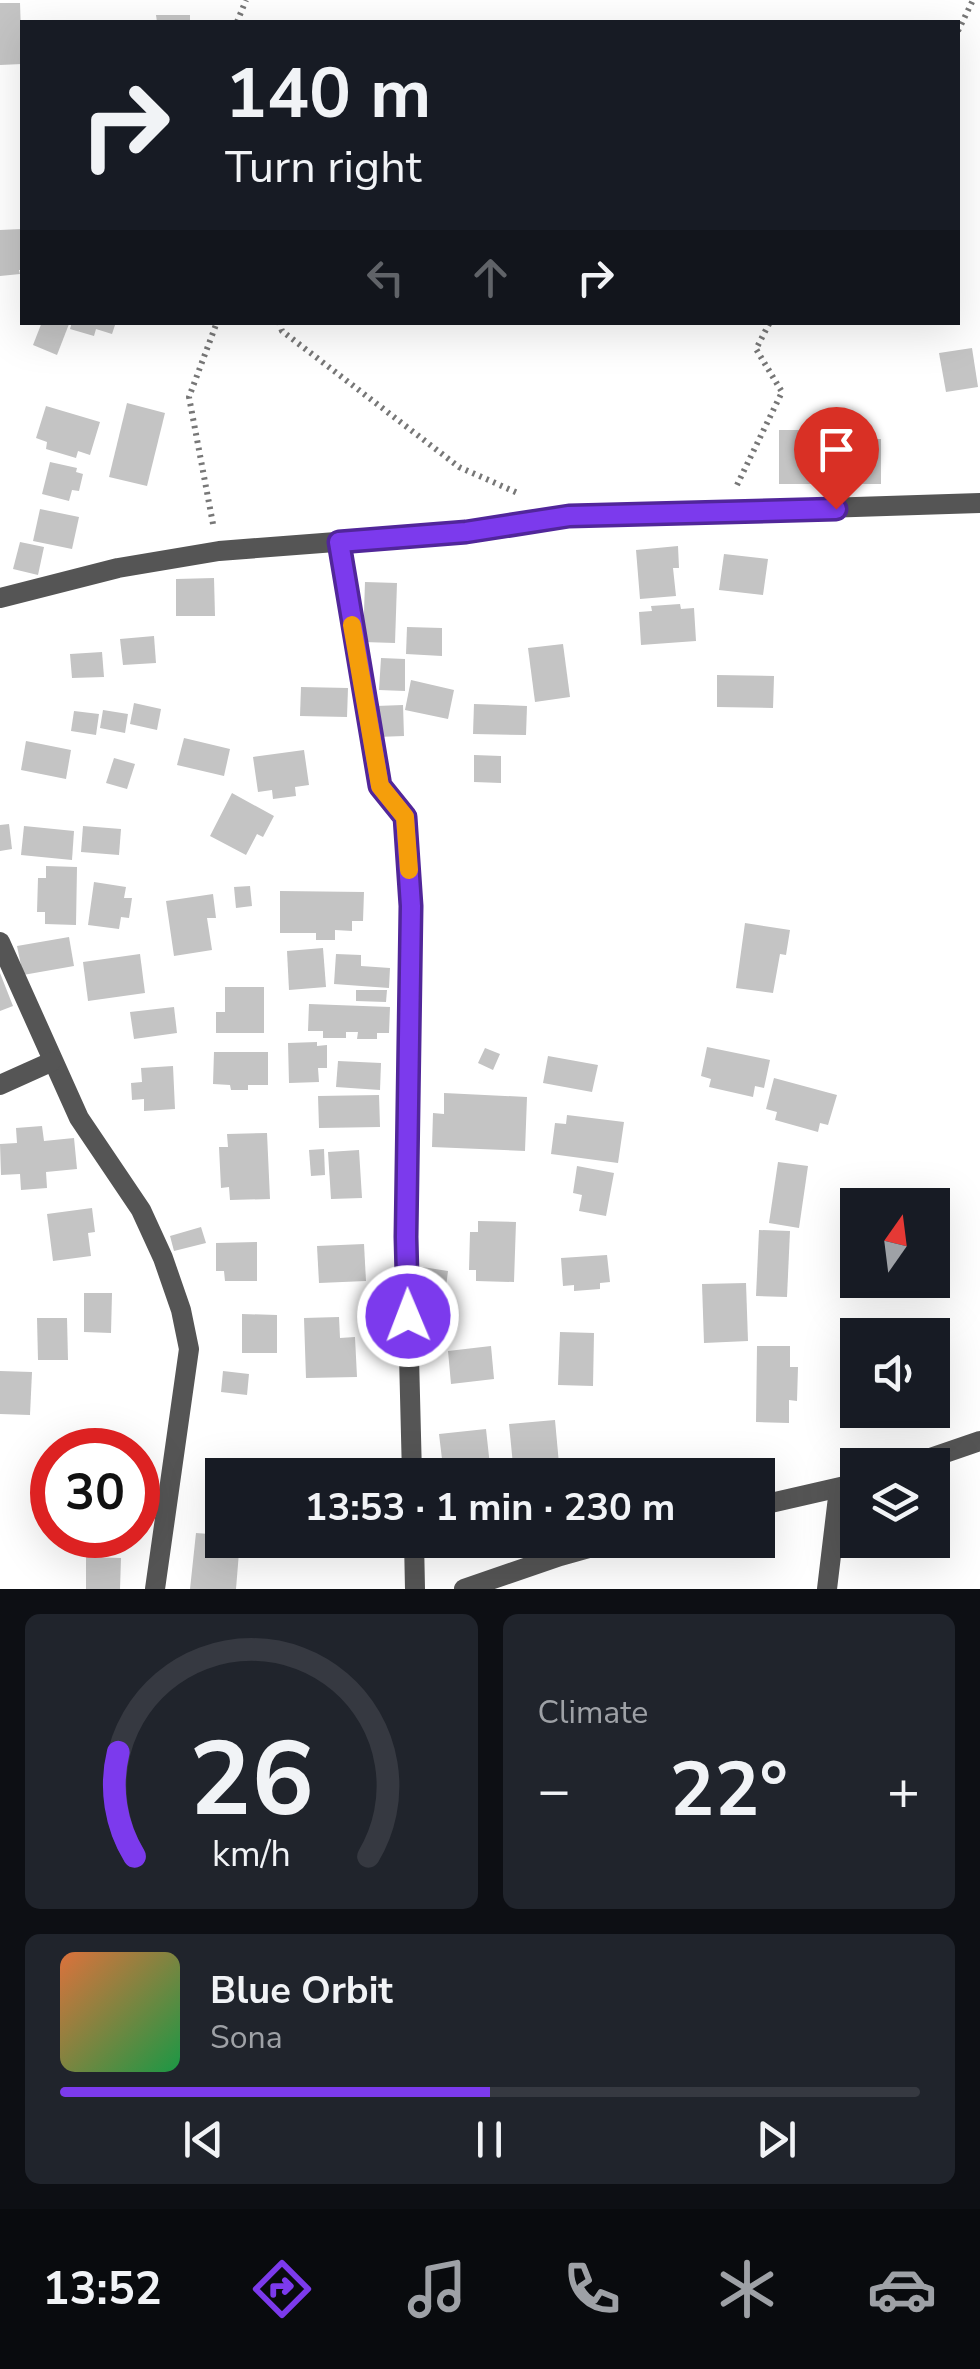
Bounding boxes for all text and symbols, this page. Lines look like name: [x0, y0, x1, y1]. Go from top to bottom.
text: 140 m: [225, 46, 431, 142]
icon: right: [60, 60, 190, 190]
text: Turn right: [225, 137, 422, 198]
icon: left: [358, 250, 413, 305]
icon: ahead: [463, 250, 518, 305]
icon: right: [568, 250, 623, 305]
pin: [794, 407, 879, 510]
icon: arrive: [809, 422, 864, 477]
north arrow: [840, 1188, 950, 1298]
map controls: [840, 1188, 950, 1558]
position arrow: [356, 1264, 460, 1368]
button: sound: [840, 1318, 950, 1428]
speed limit sign: 30: [30, 1428, 160, 1558]
button: layers: [840, 1448, 950, 1558]
text: 13:53 · 1 min · 230 m: [305, 1482, 675, 1533]
text: Climate: [538, 1691, 648, 1734]
text: 26: [189, 1709, 314, 1851]
text: 22°: [670, 1739, 788, 1841]
text: −: [538, 1753, 571, 1828]
text: +: [887, 1753, 920, 1828]
text: km/h: [212, 1830, 291, 1879]
text: Blue Orbit: [210, 1965, 393, 2016]
text: Sona: [210, 2016, 283, 2059]
icon: previous: [176, 2112, 231, 2167]
icon: pause: [462, 2112, 517, 2167]
icon: next: [749, 2112, 804, 2167]
icon: directions: [247, 2254, 317, 2324]
icon: music: [402, 2254, 472, 2324]
icon: phone: [557, 2254, 627, 2324]
icon: climate: [712, 2254, 782, 2324]
icon: car: [867, 2254, 937, 2324]
text: 13:52: [43, 2259, 162, 2320]

